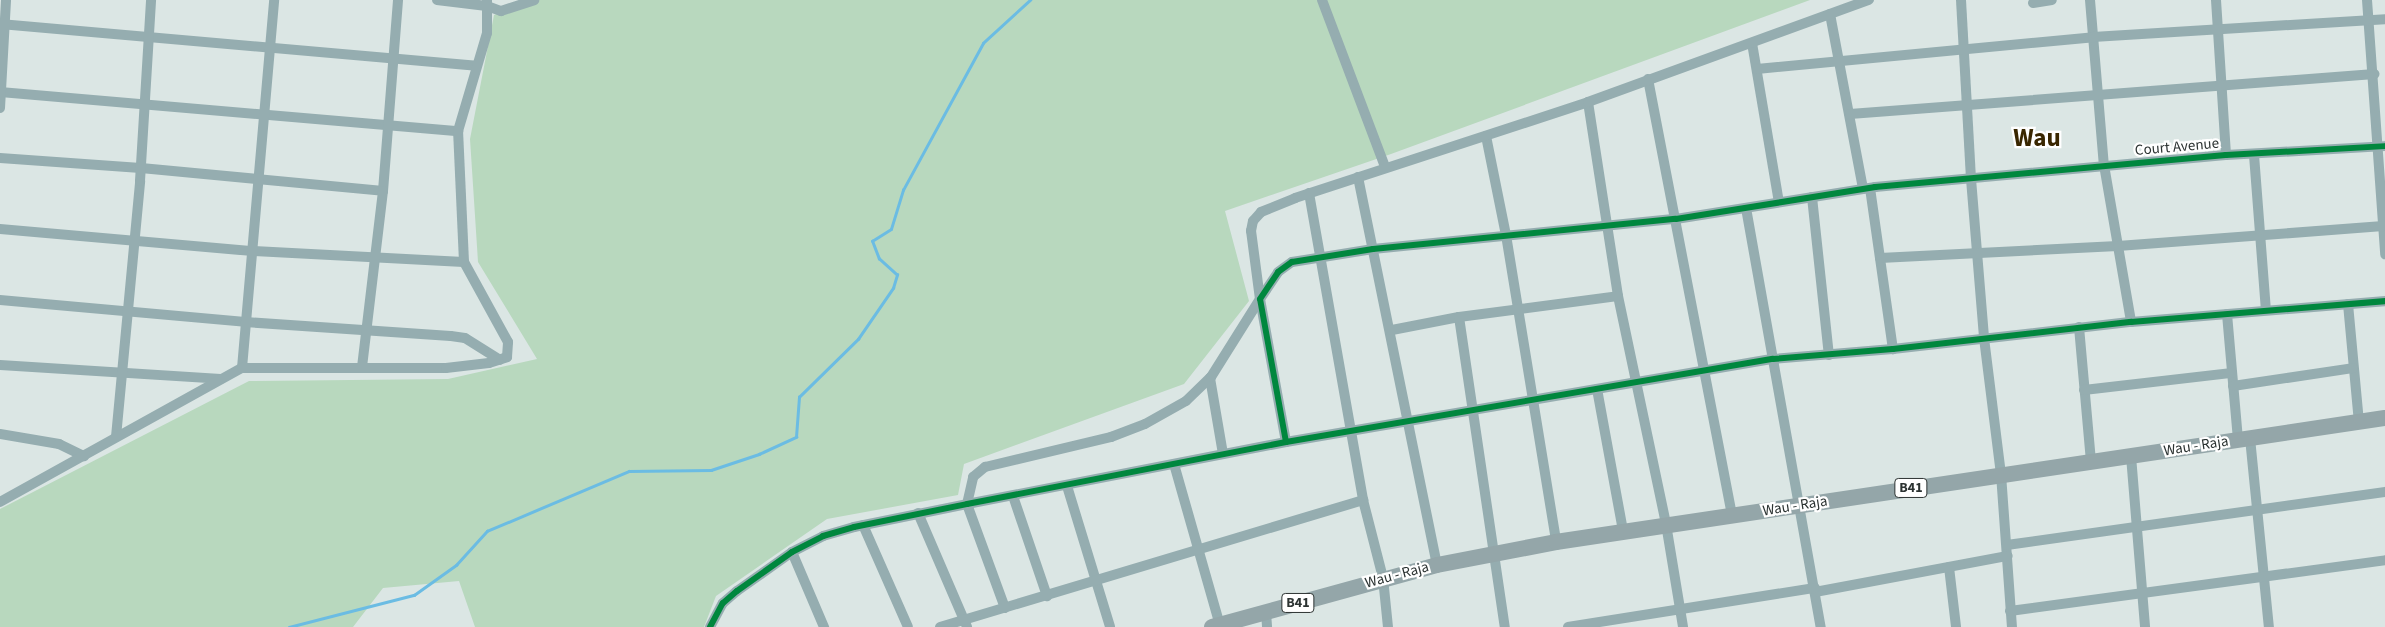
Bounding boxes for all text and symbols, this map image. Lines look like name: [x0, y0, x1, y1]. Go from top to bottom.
district label: Wau: [2013, 123, 2061, 153]
street label: Court Avenue: [2134, 134, 2220, 160]
street label: Wau - Raja: [2162, 432, 2230, 460]
road number: B41: [1894, 476, 1928, 499]
street label: Wau - Raja: [1761, 492, 1829, 520]
street label: Wau - Raja: [1363, 558, 1431, 592]
road number: B41: [1280, 592, 1316, 614]

